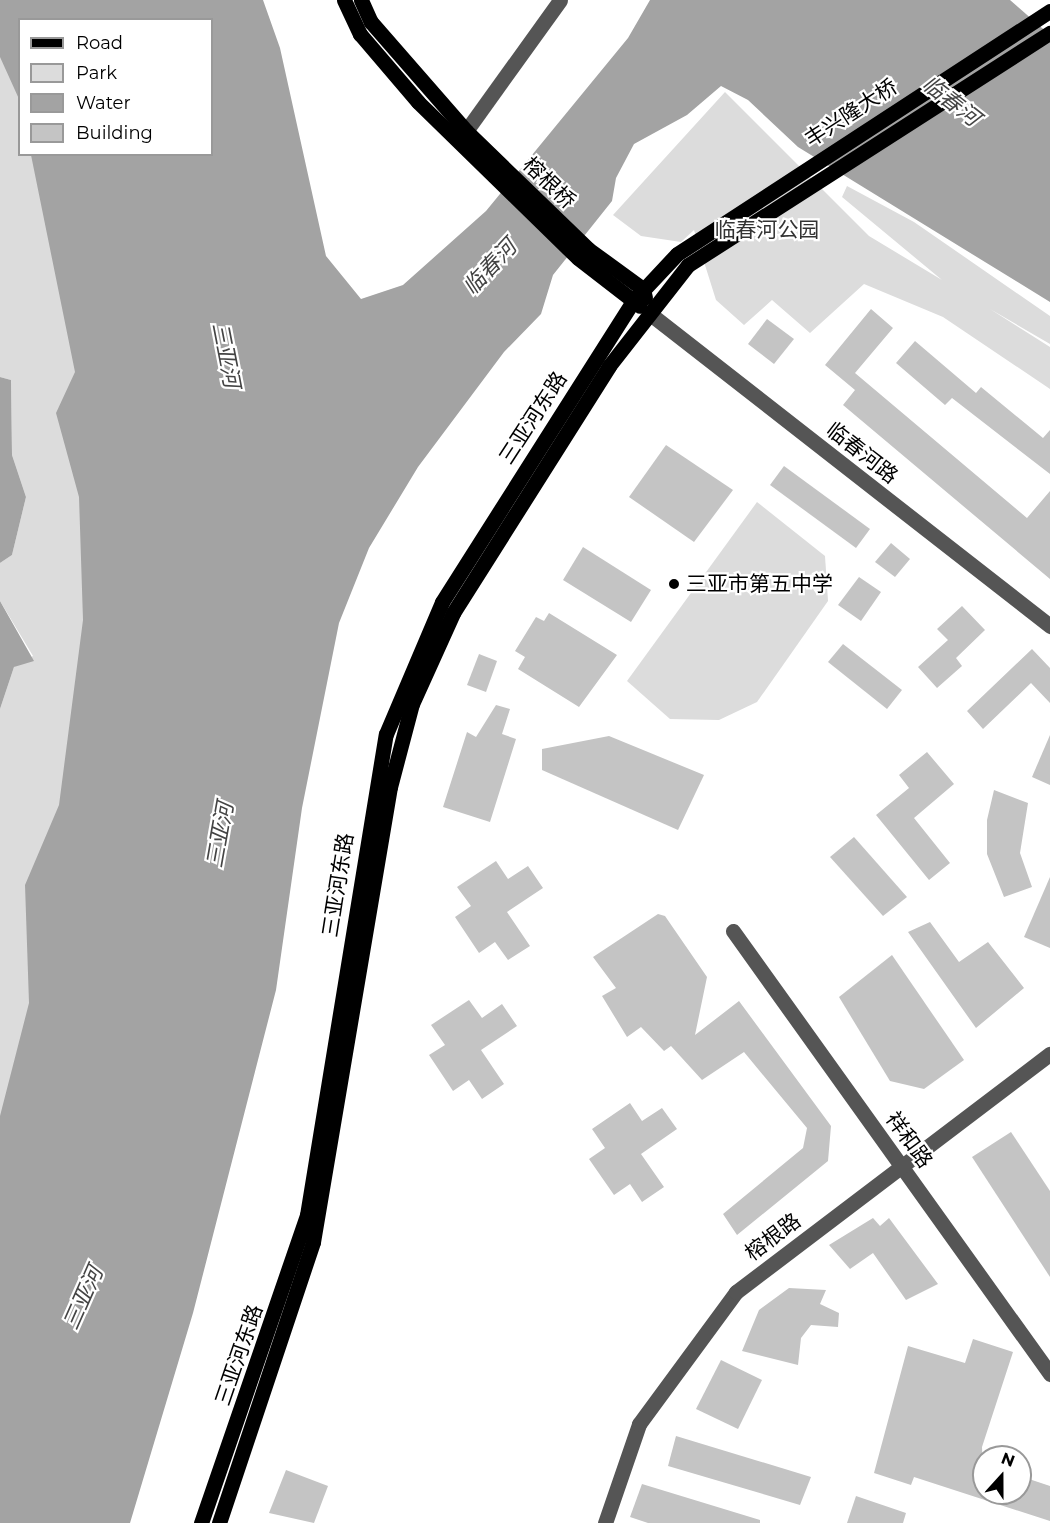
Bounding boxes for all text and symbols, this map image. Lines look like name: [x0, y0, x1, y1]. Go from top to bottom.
legend: [18, 18, 213, 156]
text: Road: [76, 32, 123, 54]
text: Park: [76, 62, 117, 84]
water label: 临春河: [917, 70, 985, 132]
street label: 丰兴隆大桥: [800, 74, 902, 152]
text: Water: [76, 92, 131, 114]
text: Building: [76, 122, 153, 144]
street label: 榕根桥: [518, 152, 580, 214]
park label: 临春河公园: [715, 217, 819, 243]
water label: 临春河: [458, 234, 522, 300]
water label: 三亚河: [207, 320, 245, 390]
street label: 三亚河东路: [494, 367, 572, 469]
street label: 临春河路: [821, 417, 903, 489]
place label: 三亚市第五中学: [686, 571, 833, 597]
marker: 三亚市第五中学: [667, 577, 681, 591]
water label: 三亚河: [201, 800, 239, 870]
street label: 三亚河东路: [317, 831, 359, 939]
street label: 祥和路: [880, 1107, 938, 1173]
street label: 榕根路: [740, 1208, 806, 1266]
water label: 三亚河: [58, 1262, 108, 1334]
street label: 三亚河东路: [210, 1301, 268, 1409]
north arrow: [972, 1445, 1032, 1505]
text: N: [998, 1448, 1017, 1471]

